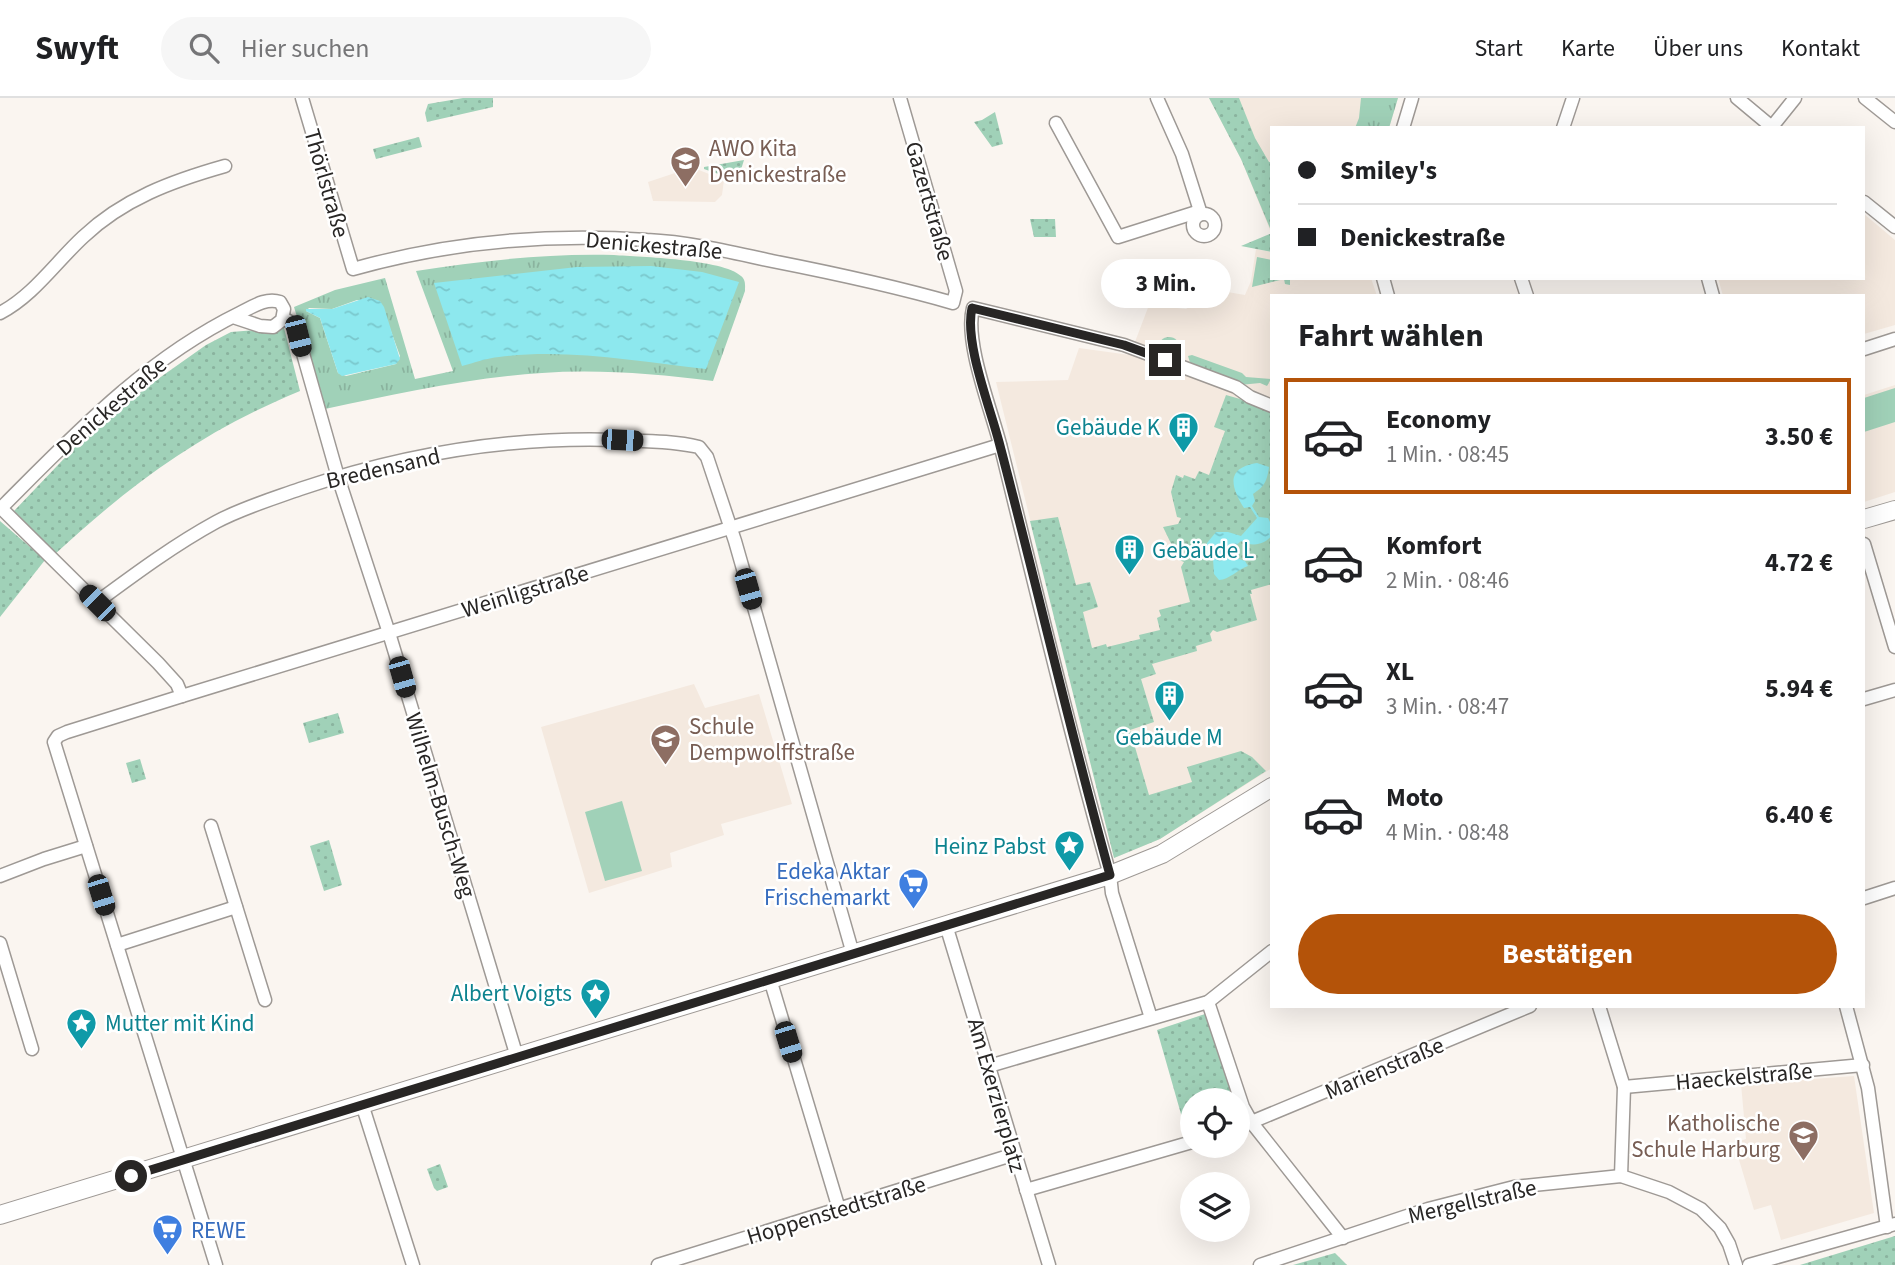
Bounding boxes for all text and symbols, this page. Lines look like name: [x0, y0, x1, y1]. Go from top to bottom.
search box: [161, 17, 651, 80]
text: Swyft: [35, 25, 119, 72]
icon: search: [185, 29, 223, 67]
text: Hier suchen: [241, 30, 369, 67]
text: Start: [1475, 31, 1523, 66]
text: Karte: [1561, 31, 1615, 66]
text: Über uns: [1653, 31, 1743, 66]
text: Kontakt: [1781, 31, 1860, 66]
street label: Thörlstraße: [295, 125, 358, 241]
place label: AWO Kita Denickestraße: [709, 132, 846, 191]
street label: Gazertstraße: [897, 138, 962, 265]
school or university icon: AWO Kita Denickestraße: [669, 144, 703, 188]
text: Smiley's: [1340, 152, 1437, 189]
text: Denickestraße: [1340, 219, 1505, 256]
street label: Denickestraße: [584, 223, 724, 268]
callout: 3 Min.: [1100, 258, 1230, 308]
text: 3 Min.: [1136, 267, 1196, 300]
car: [283, 313, 314, 359]
text: Fahrt wählen: [1298, 313, 1484, 359]
route end: [1149, 344, 1181, 376]
street label: Denickestraße: [49, 349, 174, 464]
text: Economy: [1386, 401, 1491, 438]
icon: car: [1302, 405, 1365, 468]
building icon: Gebäude K: [1166, 410, 1200, 454]
place label: Gebäude K: [1056, 411, 1161, 444]
text: 3.50 €: [1765, 418, 1833, 455]
car: [601, 428, 644, 452]
text: 1 Min. · 08:45: [1386, 438, 1509, 471]
street label: Bredensand: [323, 439, 443, 498]
text: Komfort: [1386, 527, 1482, 564]
icon: car: [1302, 531, 1365, 594]
building icon: Gebäude L: [1112, 533, 1146, 577]
place label: Gebäude L: [1152, 534, 1254, 567]
text: 4.72 €: [1765, 544, 1833, 581]
street label: Weinligstraße: [457, 556, 593, 626]
text: 2 Min. · 08:46: [1386, 564, 1509, 597]
car: [733, 566, 764, 612]
car: [75, 581, 120, 625]
text: XL: [1386, 653, 1414, 690]
car: [387, 654, 418, 700]
icon: car: [1302, 657, 1365, 720]
text: 5.94 €: [1765, 670, 1833, 707]
building icon: Gebäude M: [1152, 679, 1186, 723]
text: 3 Min. · 08:47: [1386, 690, 1509, 723]
street label: Wilhelm-Busch-Weg: [397, 708, 484, 902]
place label: Schule Dempwolffstraße: [689, 710, 855, 769]
place label: Gebäude M: [1115, 721, 1223, 754]
school or university icon: Schule Dempwolffstraße: [649, 722, 683, 766]
text: Moto: [1386, 779, 1443, 816]
icon: car: [1302, 783, 1365, 846]
text: 6.40 €: [1765, 796, 1833, 833]
text: 4 Min. · 08:48: [1386, 816, 1509, 849]
place icon: Heinz Pabst: [1052, 829, 1086, 873]
place label: Heinz Pabst: [934, 830, 1046, 863]
place label: Edeka Aktar Frischemarkt: [764, 855, 891, 914]
supermarket icon: Edeka Aktar Frischemarkt: [896, 867, 930, 911]
car: [85, 872, 118, 918]
button: Bestätigen: [1298, 914, 1837, 994]
place icon: Albert Voigts: [578, 976, 612, 1020]
place label: Albert Voigts: [451, 977, 572, 1010]
place icon: Mutter mit Kind: [65, 1006, 99, 1050]
place label: Mutter mit Kind: [105, 1007, 254, 1040]
street label: Am Exerzierplatz: [959, 1014, 1034, 1176]
car: [772, 1019, 805, 1065]
street label: Marienstraße: [1319, 1029, 1449, 1108]
street label: Haeckelstraße: [1674, 1054, 1814, 1099]
map controls: [1180, 1088, 1250, 1242]
button: locate: [1180, 1088, 1250, 1158]
place label: Katholische Schule Harburg: [1631, 1107, 1780, 1166]
school or university icon: Katholische Schule Harburg: [1786, 1119, 1820, 1163]
route start: [115, 1160, 147, 1192]
street label: Hoppenstedtstraße: [742, 1168, 930, 1253]
street label: Mergellstraße: [1405, 1171, 1540, 1232]
button: layers: [1180, 1172, 1250, 1242]
supermarket icon: REWE: [151, 1213, 185, 1257]
place label: REWE: [191, 1214, 246, 1247]

